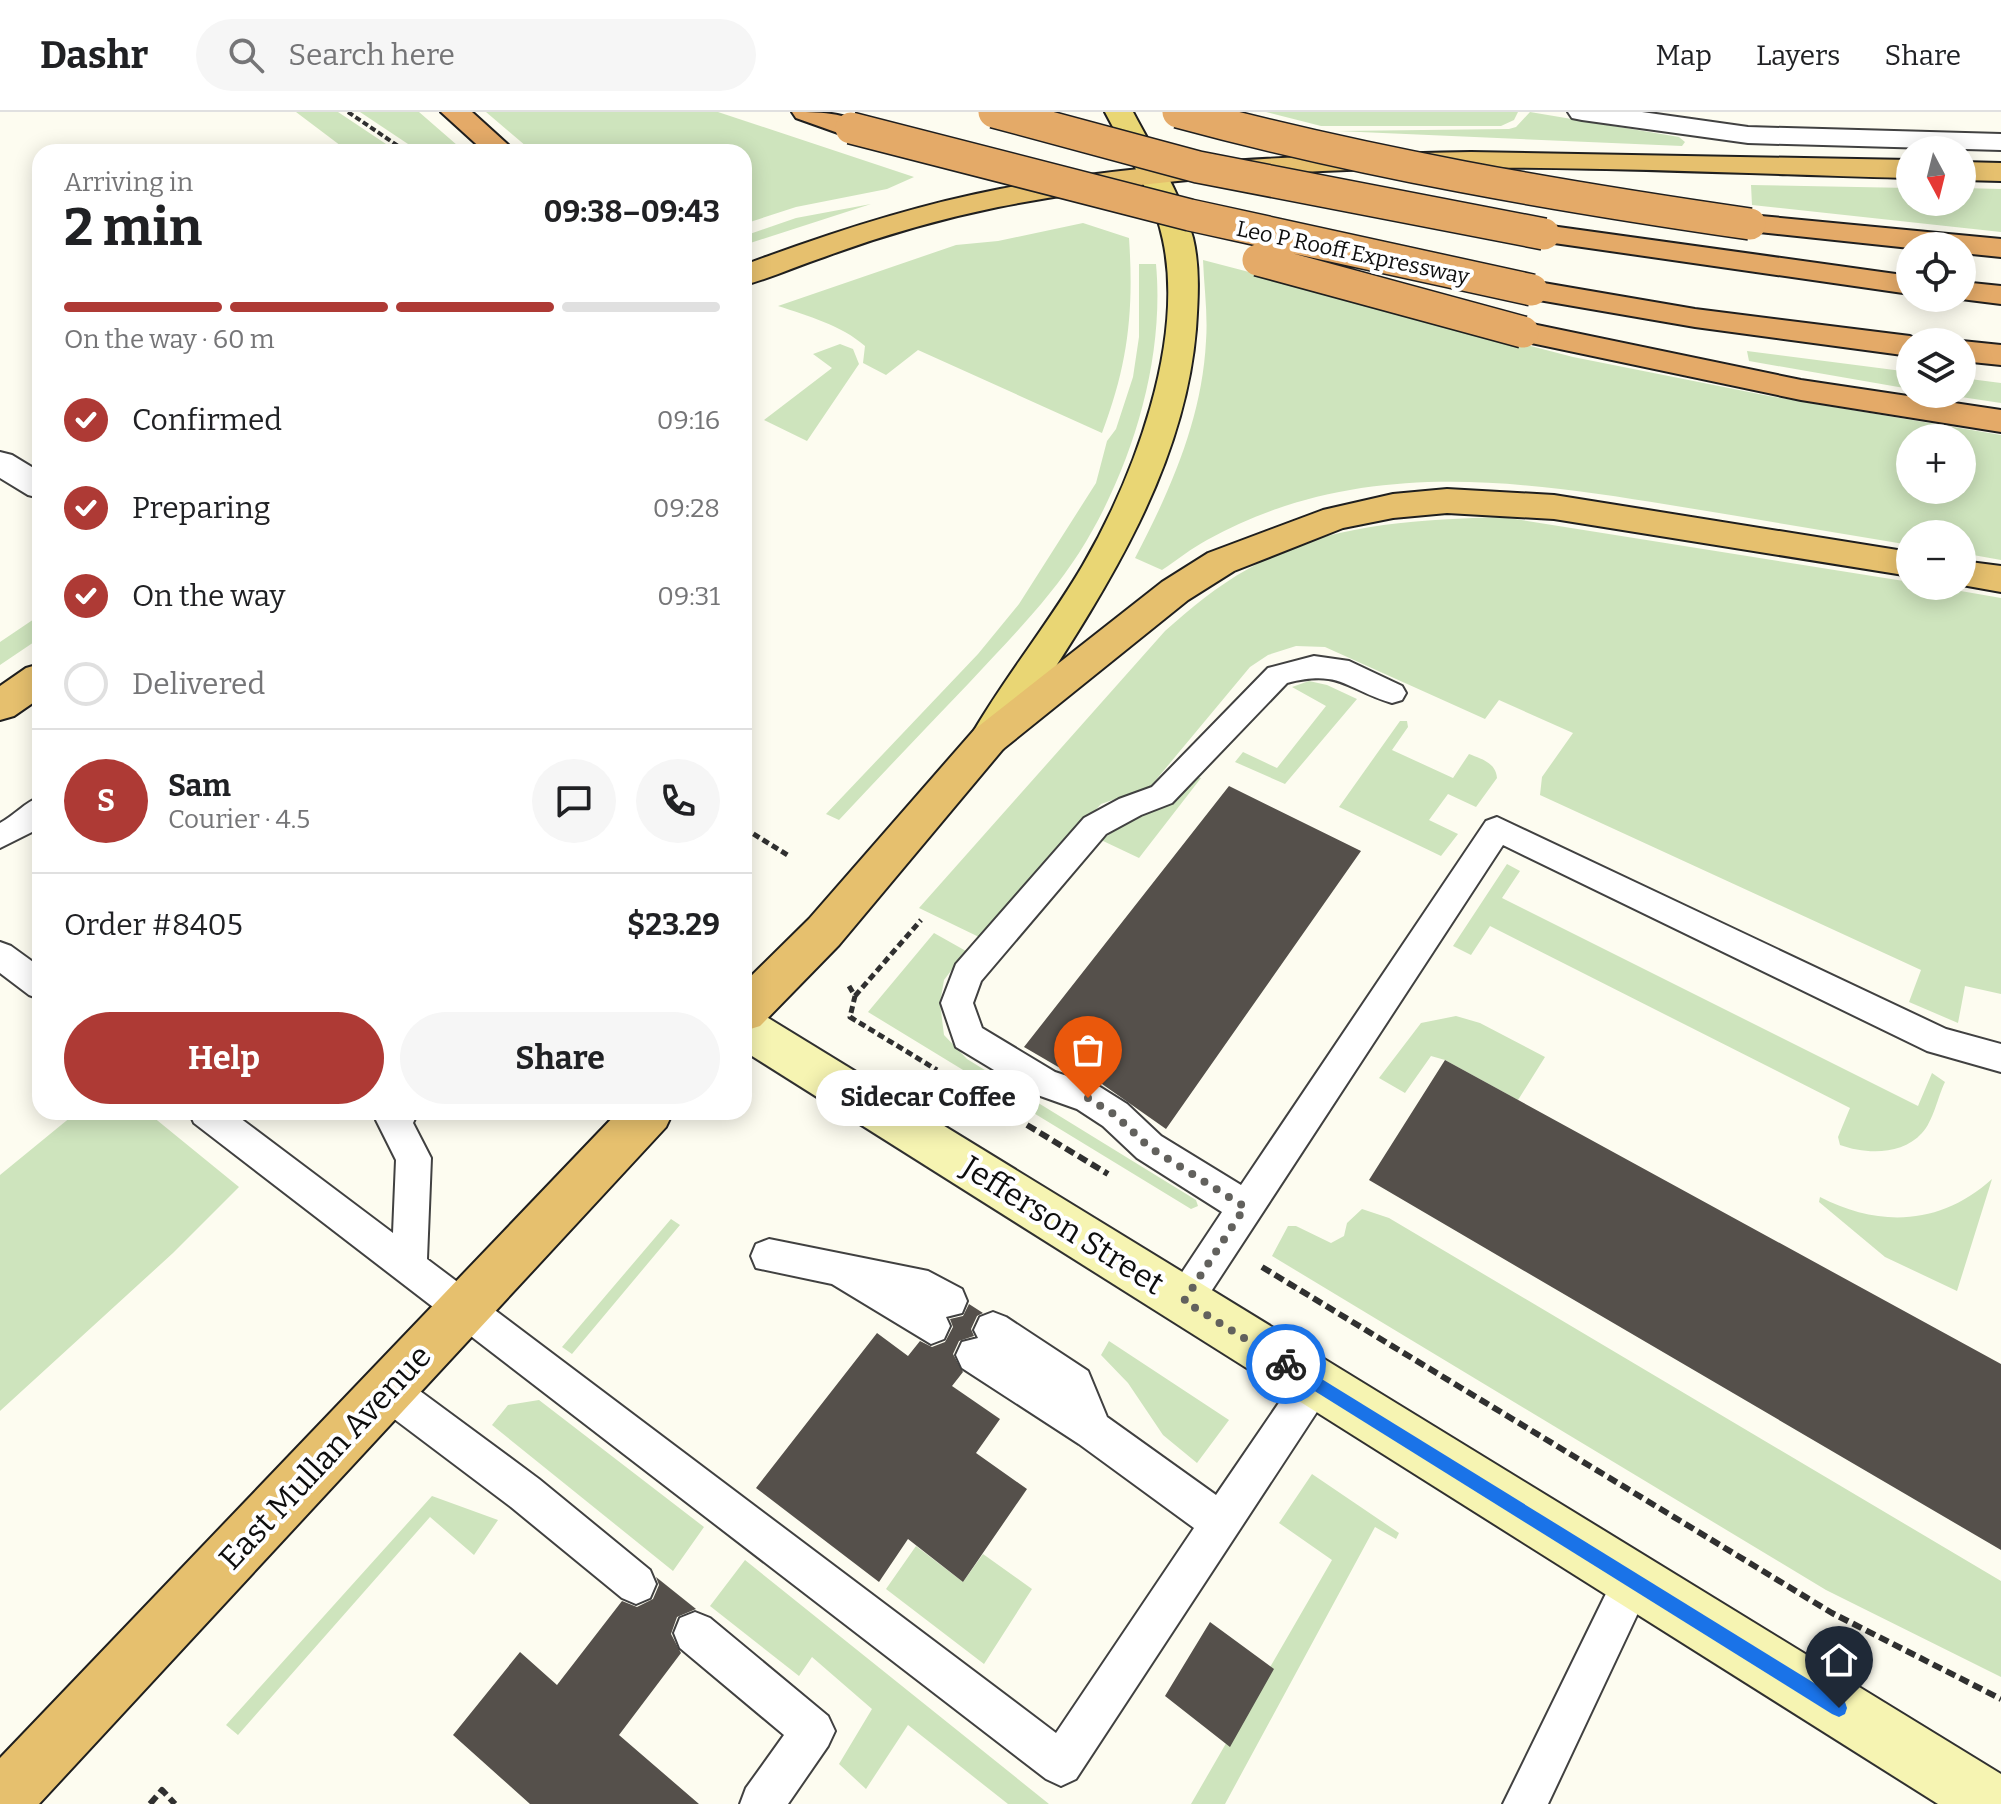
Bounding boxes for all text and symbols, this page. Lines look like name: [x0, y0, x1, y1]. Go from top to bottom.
search box: [196, 19, 756, 91]
text: Dashr: [40, 32, 148, 78]
icon: search: [224, 33, 268, 77]
text: Search here: [288, 37, 455, 73]
text: Map: [1655, 39, 1712, 72]
text: Layers: [1756, 39, 1840, 72]
text: Share: [1884, 39, 1961, 72]
north arrow: [1896, 136, 1976, 216]
map controls: [1896, 136, 1976, 600]
text: Arriving in: [64, 167, 193, 198]
text: 09:38–09:43: [543, 194, 720, 230]
text: 2 min: [64, 196, 202, 259]
street label: Leo P Rooff Expressway: [1234, 215, 1472, 290]
button: locate: [1896, 232, 1976, 312]
text: On the way · 60 m: [64, 324, 275, 355]
button: layers: [1896, 328, 1976, 408]
icon: check: [64, 398, 108, 442]
text: Confirmed: [132, 402, 282, 438]
text: 09:16: [657, 405, 720, 436]
button: +: [1896, 424, 1976, 504]
icon: check: [64, 486, 108, 530]
text: Preparing: [132, 490, 270, 526]
text: 09:28: [653, 493, 720, 524]
button: −: [1896, 520, 1976, 600]
icon: check: [64, 574, 108, 618]
text: On the way: [132, 578, 285, 614]
text: 09:31: [657, 581, 720, 612]
text: Delivered: [132, 666, 265, 702]
button: chat: [532, 759, 616, 843]
button: phone: [636, 759, 720, 843]
text: Sam: [168, 768, 231, 804]
text: S: [97, 783, 115, 819]
text: Courier · 4.5: [168, 804, 310, 835]
text: Order #8405: [64, 907, 243, 943]
text: $23.29: [627, 907, 720, 943]
button: Help: [64, 1012, 384, 1104]
button: Share: [400, 1012, 720, 1104]
pin: [1054, 1016, 1122, 1098]
icon: bag: [1066, 1028, 1110, 1072]
callout: Sidecar Coffee: [816, 1070, 1040, 1126]
text: Sidecar Coffee: [840, 1082, 1016, 1113]
street label: Jefferson Street: [954, 1147, 1171, 1303]
courier: [1246, 1324, 1326, 1404]
street label: East Mullan Avenue: [211, 1337, 439, 1577]
icon: bike: [1264, 1342, 1308, 1386]
pin: [1805, 1626, 1873, 1708]
icon: home: [1817, 1638, 1861, 1682]

